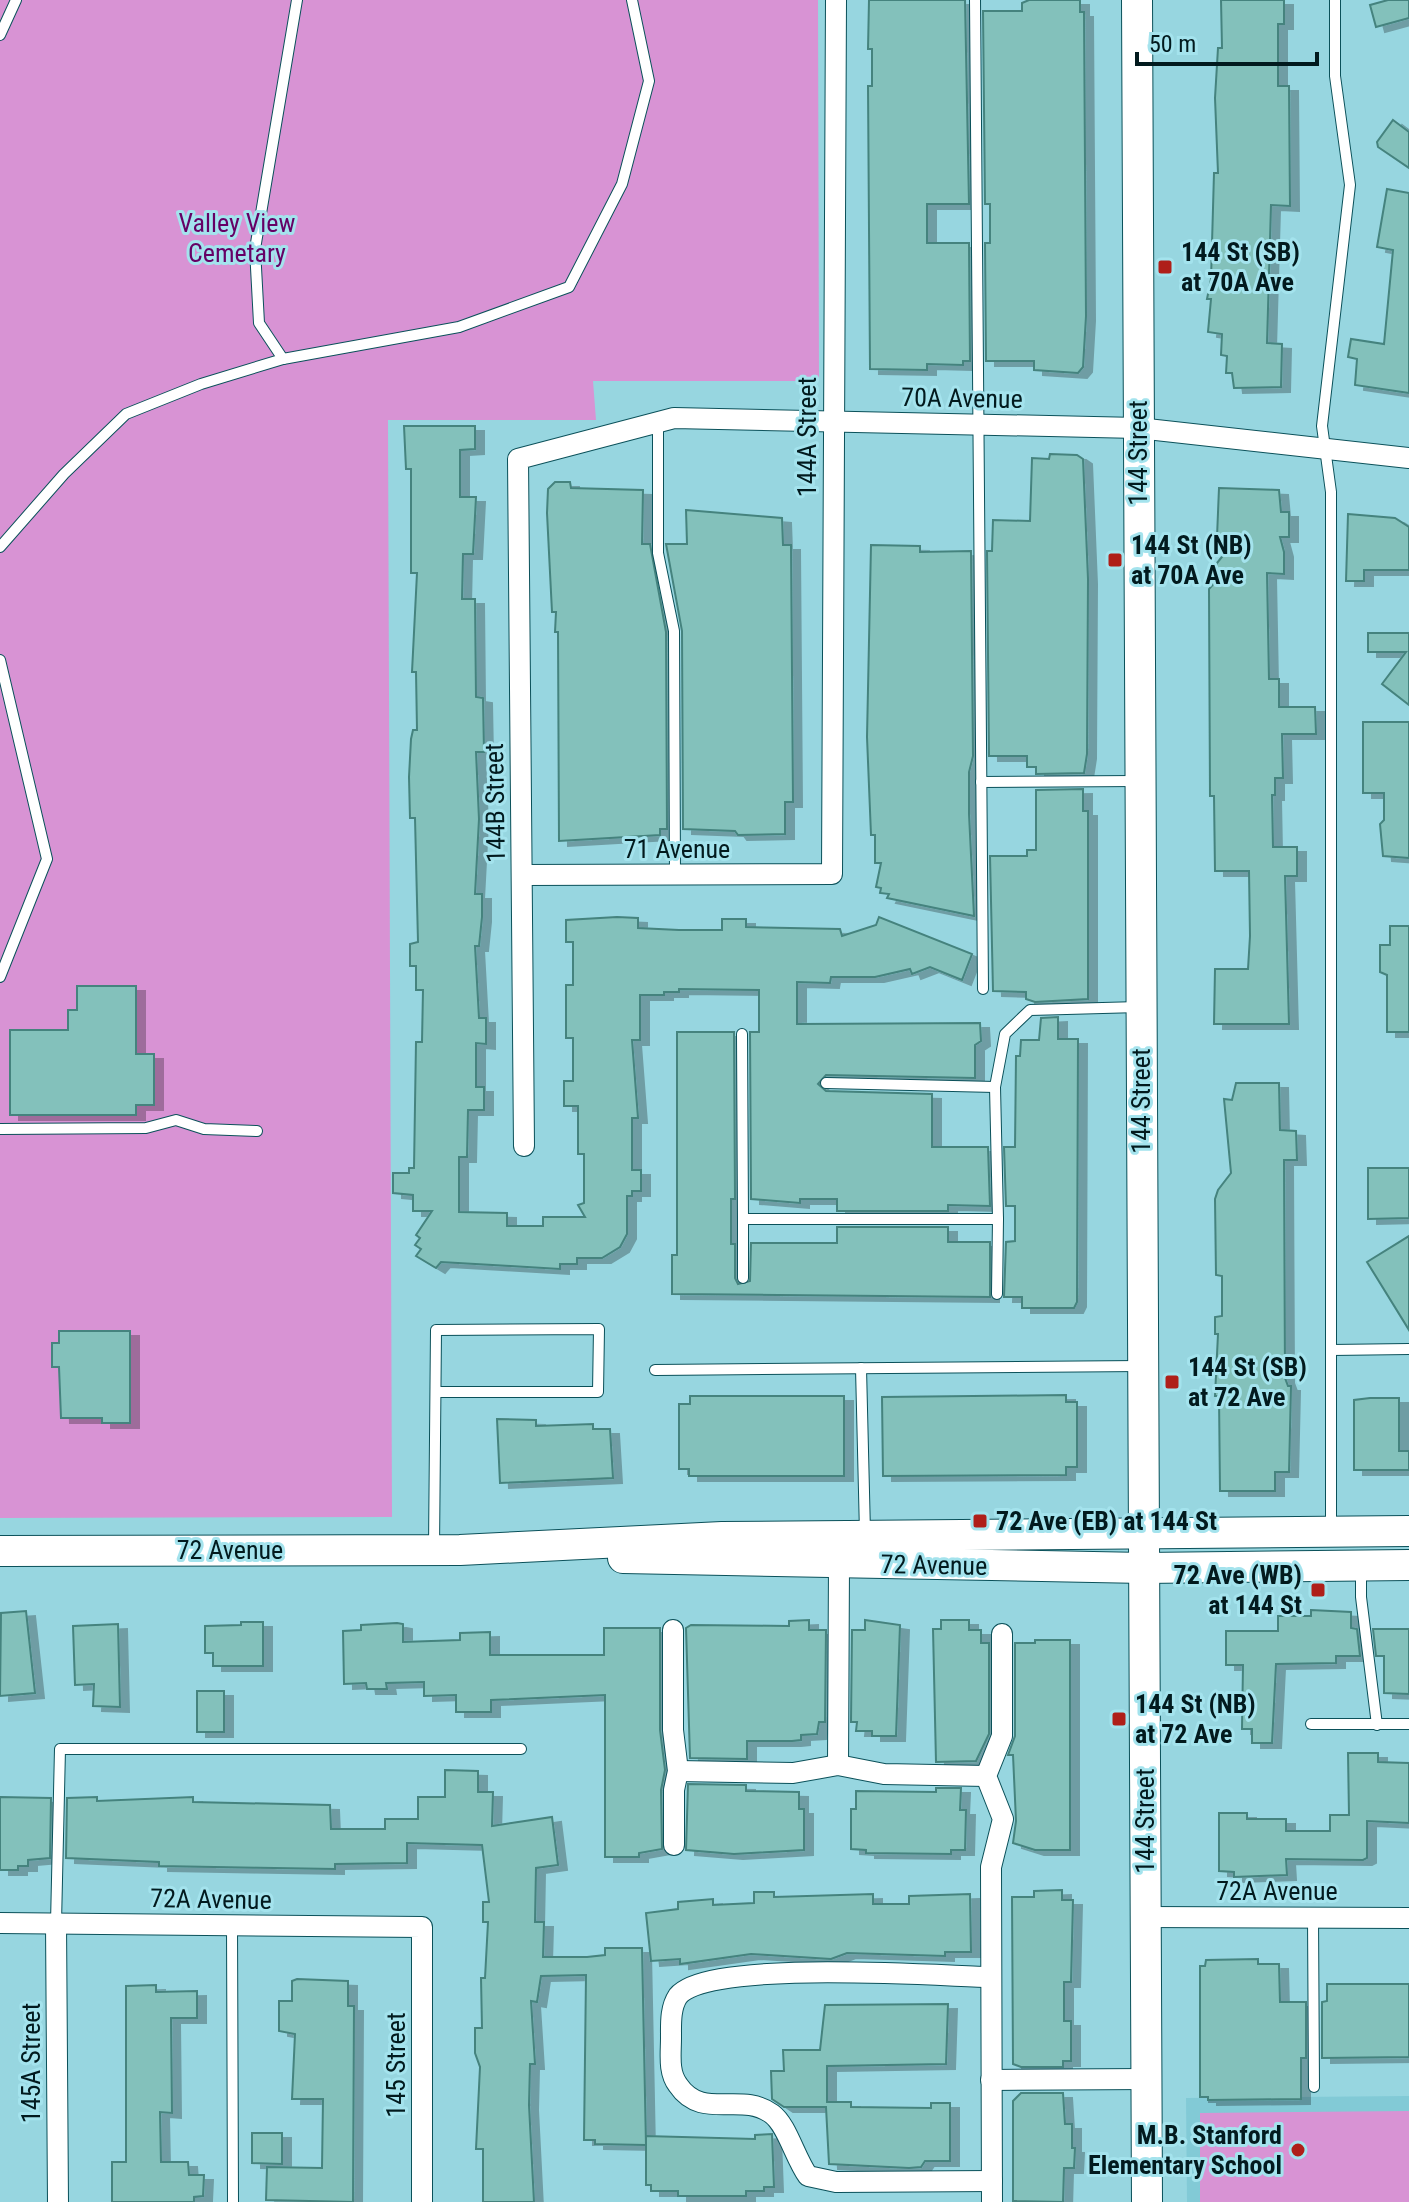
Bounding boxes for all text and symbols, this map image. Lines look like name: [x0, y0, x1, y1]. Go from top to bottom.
scale bar: [1137, 16, 1317, 66]
text: 50 m: [1149, 30, 1196, 58]
park label: Valley View Cemetary: [179, 208, 296, 268]
place label: 144 St (SB) at 70A Ave: [1181, 237, 1300, 297]
marker: 144 St (SB) at 70A Ave: [1156, 258, 1174, 276]
street label: 144A Street: [792, 377, 822, 497]
street label: 70A Avenue: [901, 382, 1023, 414]
street label: 144 Street: [1123, 400, 1153, 506]
place label: 144 St (NB) at 70A Ave: [1131, 530, 1252, 590]
marker: 144 St (NB) at 70A Ave: [1106, 551, 1124, 569]
street label: 144B Street: [479, 743, 511, 863]
street label: 71 Avenue: [624, 834, 730, 864]
street label: 144 Street: [1126, 1048, 1156, 1154]
place label: 144 St (SB) at 72 Ave: [1188, 1352, 1307, 1412]
marker: 144 St (SB) at 72 Ave: [1163, 1373, 1181, 1391]
place label: 72 Ave (EB) at 144 St: [996, 1506, 1217, 1536]
marker: 72 Ave (EB) at 144 St: [971, 1512, 989, 1530]
street label: 72 Avenue: [177, 1535, 283, 1565]
street label: 72 Avenue: [880, 1549, 988, 1581]
place label: 72 Ave (WB) at 144 St: [1174, 1560, 1302, 1620]
marker: 72 Ave (WB) at 144 St: [1309, 1581, 1327, 1599]
place label: 144 St (NB) at 72 Ave: [1135, 1689, 1256, 1749]
marker: 144 St (NB) at 72 Ave: [1110, 1710, 1128, 1728]
street label: 144 Street: [1130, 1768, 1160, 1874]
street label: 72A Avenue: [1216, 1876, 1338, 1906]
street label: 72A Avenue: [150, 1883, 272, 1915]
street label: 145A Street: [16, 2003, 46, 2123]
street label: 145 Street: [381, 2012, 411, 2118]
place label: M.B. Stanford Elementary School: [1088, 2120, 1282, 2180]
marker: M.B. Stanford Elementary School: [1289, 2141, 1307, 2159]

